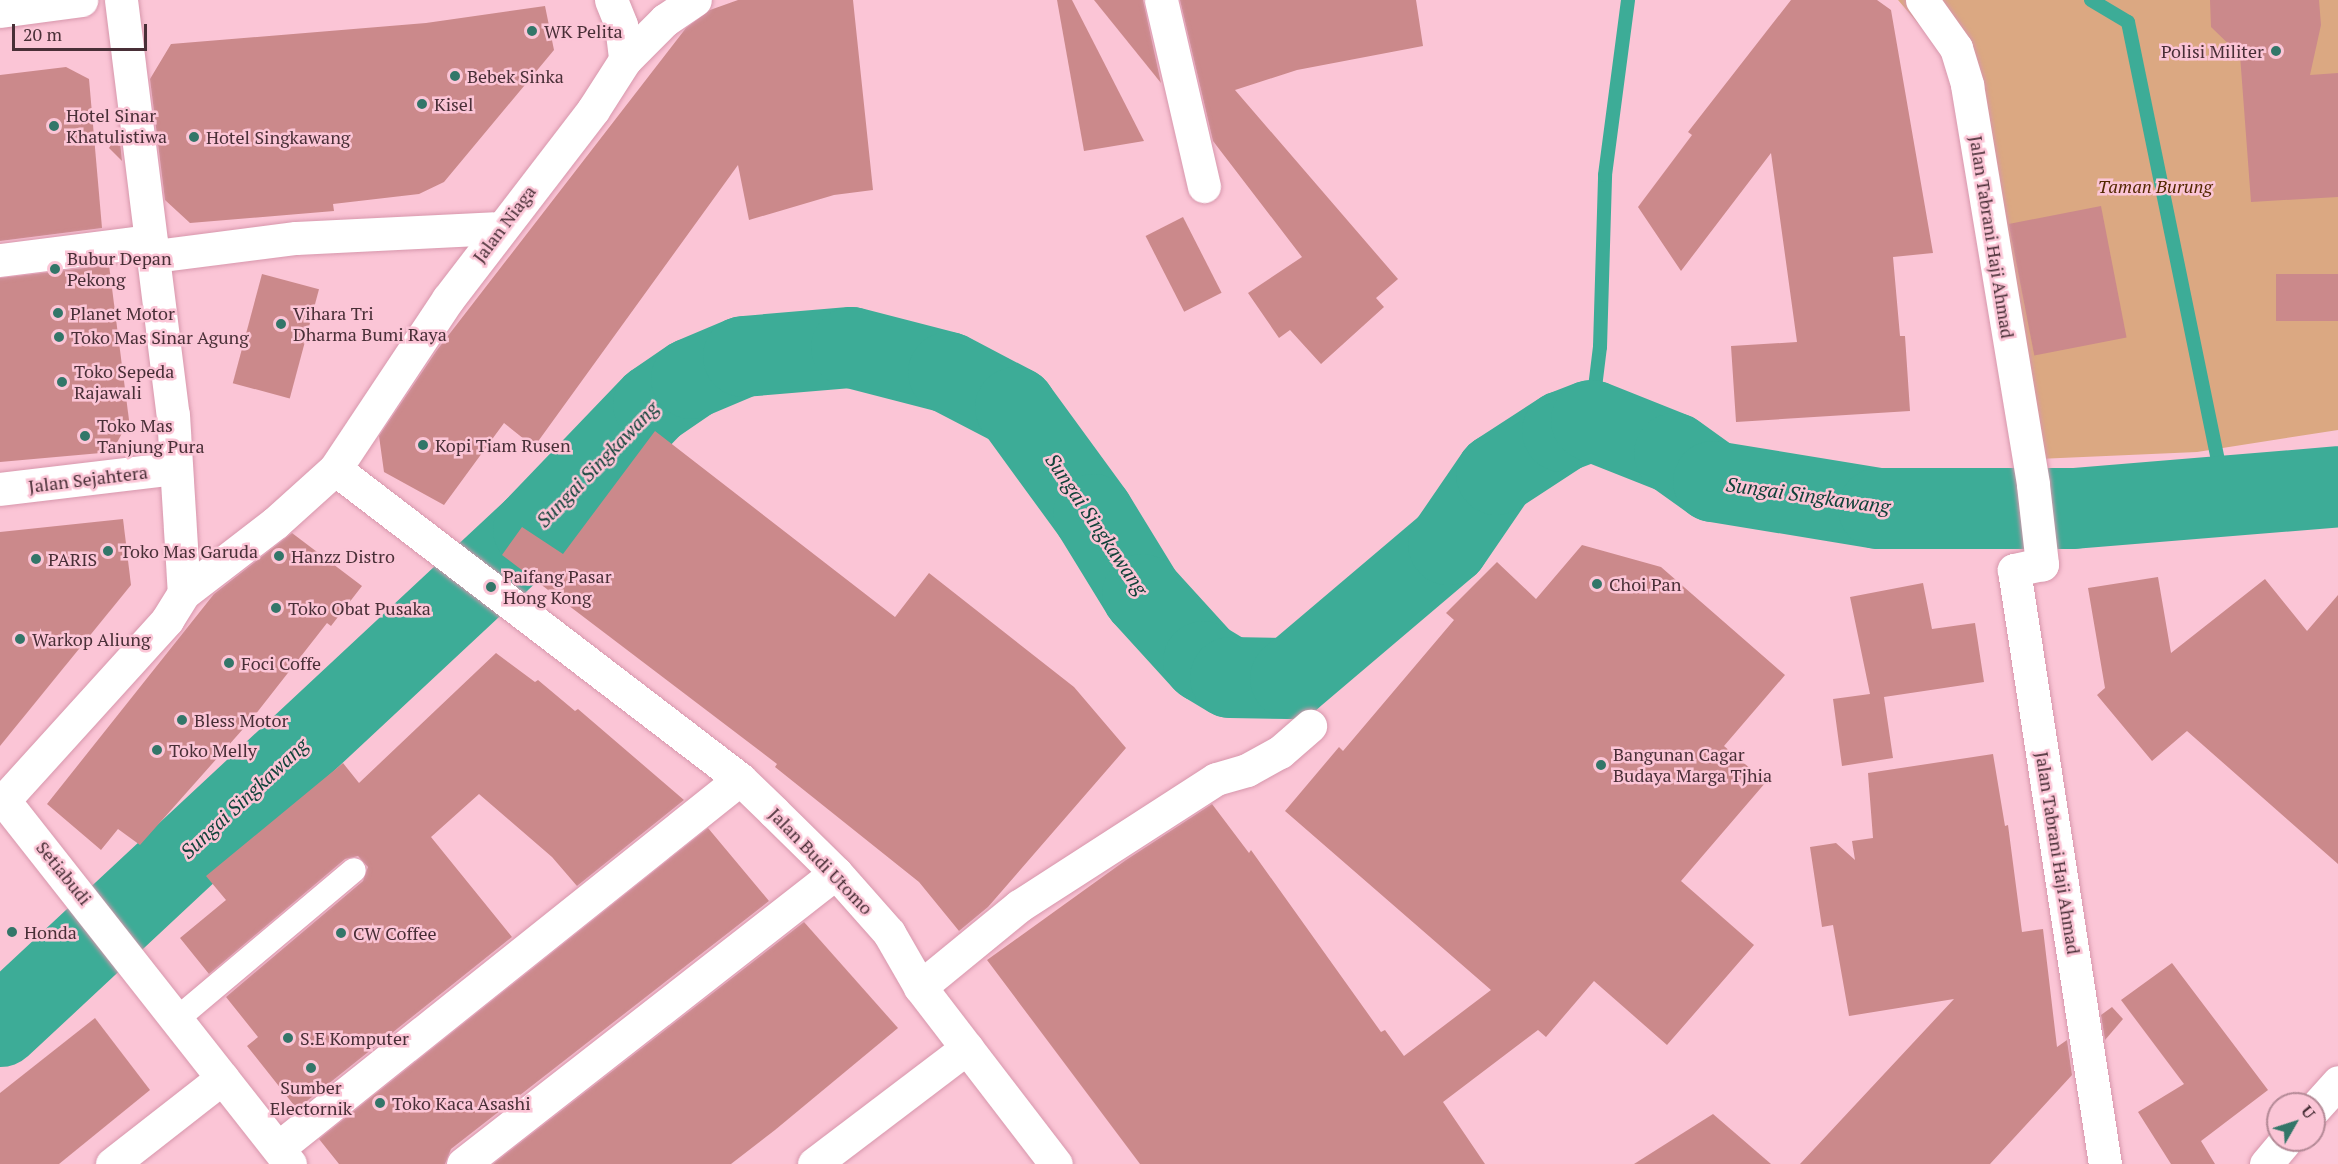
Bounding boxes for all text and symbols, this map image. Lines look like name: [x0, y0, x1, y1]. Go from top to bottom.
scale bar: [15, 12, 150, 50]
place label: WK Pelita: [544, 20, 623, 42]
text: 20 m: [23, 22, 62, 46]
marker: WK Pelita: [525, 24, 539, 38]
place label: Polisi Militer: [2161, 40, 2264, 62]
marker: Polisi Militer: [2269, 44, 2283, 58]
place label: Bebek Sinka: [467, 65, 564, 87]
marker: Bebek Sinka: [448, 69, 462, 83]
place label: Kisel: [434, 93, 473, 115]
marker: Kisel: [415, 97, 429, 111]
place label: Hotel Sinar Khatulistiwa: [66, 105, 167, 148]
marker: Hotel Sinar Khatulistiwa: [47, 119, 61, 133]
place label: Hotel Singkawang: [206, 126, 350, 148]
marker: Hotel Singkawang: [187, 130, 201, 144]
street label: Jalan Tabrani Haji Ahmad: [1965, 134, 2019, 340]
park label: Taman Burung: [2098, 175, 2212, 197]
street label: Jalan Niaga: [468, 181, 540, 267]
place label: Bubur Depan Pekong: [67, 248, 172, 290]
marker: Bubur Depan Pekong: [48, 262, 62, 276]
place label: Planet Motor: [70, 302, 175, 324]
place label: Vihara Tri Dharma Bumi Raya: [293, 303, 447, 346]
marker: Planet Motor: [51, 306, 65, 320]
marker: Vihara Tri Dharma Bumi Raya: [274, 317, 288, 331]
place label: Toko Mas Sinar Agung: [71, 326, 249, 348]
marker: Toko Mas Sinar Agung: [52, 330, 66, 344]
place label: Toko Sepeda Rajawali: [74, 361, 174, 404]
marker: Toko Sepeda Rajawali: [55, 375, 69, 389]
water label: Sungai Singkawang: [531, 396, 663, 532]
place label: Toko Mas Tanjung Pura: [97, 415, 204, 458]
marker: Toko Mas Tanjung Pura: [78, 429, 92, 443]
place label: Kopi Tiam Rusen: [435, 434, 571, 456]
marker: Kopi Tiam Rusen: [416, 438, 430, 452]
water label: Sungai Singkawang: [1041, 449, 1153, 599]
street label: Jalan Sejahtera: [27, 461, 149, 497]
water label: Sungai Singkawang: [1724, 472, 1892, 518]
place label: Toko Mas Garuda: [120, 540, 258, 562]
marker: Toko Mas Garuda: [101, 544, 115, 558]
place label: Hanzz Distro: [291, 545, 395, 567]
place label: PARIS: [48, 548, 97, 570]
marker: Hanzz Distro: [272, 549, 286, 563]
marker: PARIS: [29, 552, 43, 566]
place label: Paifang Pasar Hong Kong: [503, 566, 612, 608]
place label: Choi Pan: [1609, 573, 1681, 595]
marker: Choi Pan: [1590, 577, 1604, 591]
marker: Paifang Pasar Hong Kong: [484, 580, 498, 594]
place label: Toko Obat Pusaka: [288, 597, 431, 619]
marker: Toko Obat Pusaka: [269, 601, 283, 615]
place label: Warkop Aliung: [32, 628, 151, 650]
marker: Warkop Aliung: [13, 632, 27, 646]
place label: Foci Coffe: [241, 652, 321, 674]
marker: Foci Coffe: [222, 656, 236, 670]
place label: Bless Motor: [194, 709, 288, 731]
marker: Bless Motor: [175, 713, 189, 727]
water label: Sungai Singkawang: [175, 733, 313, 863]
place label: Toko Melly: [169, 739, 257, 761]
marker: Toko Melly: [150, 743, 164, 757]
place label: Bangunan Cagar Budaya Marga Tjhia: [1613, 744, 1772, 786]
street label: Jalan Tabrani Haji Ahmad: [2031, 750, 2085, 956]
marker: Bangunan Cagar Budaya Marga Tjhia: [1594, 758, 1608, 772]
street label: Jalan Budi Utomo: [765, 803, 877, 919]
street label: Setiabudi: [32, 837, 96, 909]
place label: Honda: [24, 921, 77, 943]
place label: CW Coffee: [353, 922, 437, 944]
marker: Honda: [5, 925, 19, 939]
marker: CW Coffee: [334, 926, 348, 940]
place label: S.E Komputer: [300, 1027, 409, 1049]
marker: S.E Komputer: [281, 1031, 295, 1045]
marker: Sumber Electornik: [304, 1061, 318, 1075]
place label: Sumber Electornik: [270, 1077, 352, 1120]
place label: Toko Kaca Asashi: [392, 1092, 531, 1114]
north arrow: [2266, 1092, 2326, 1152]
marker: Toko Kaca Asashi: [373, 1096, 387, 1110]
text: U: [2296, 1101, 2321, 1123]

